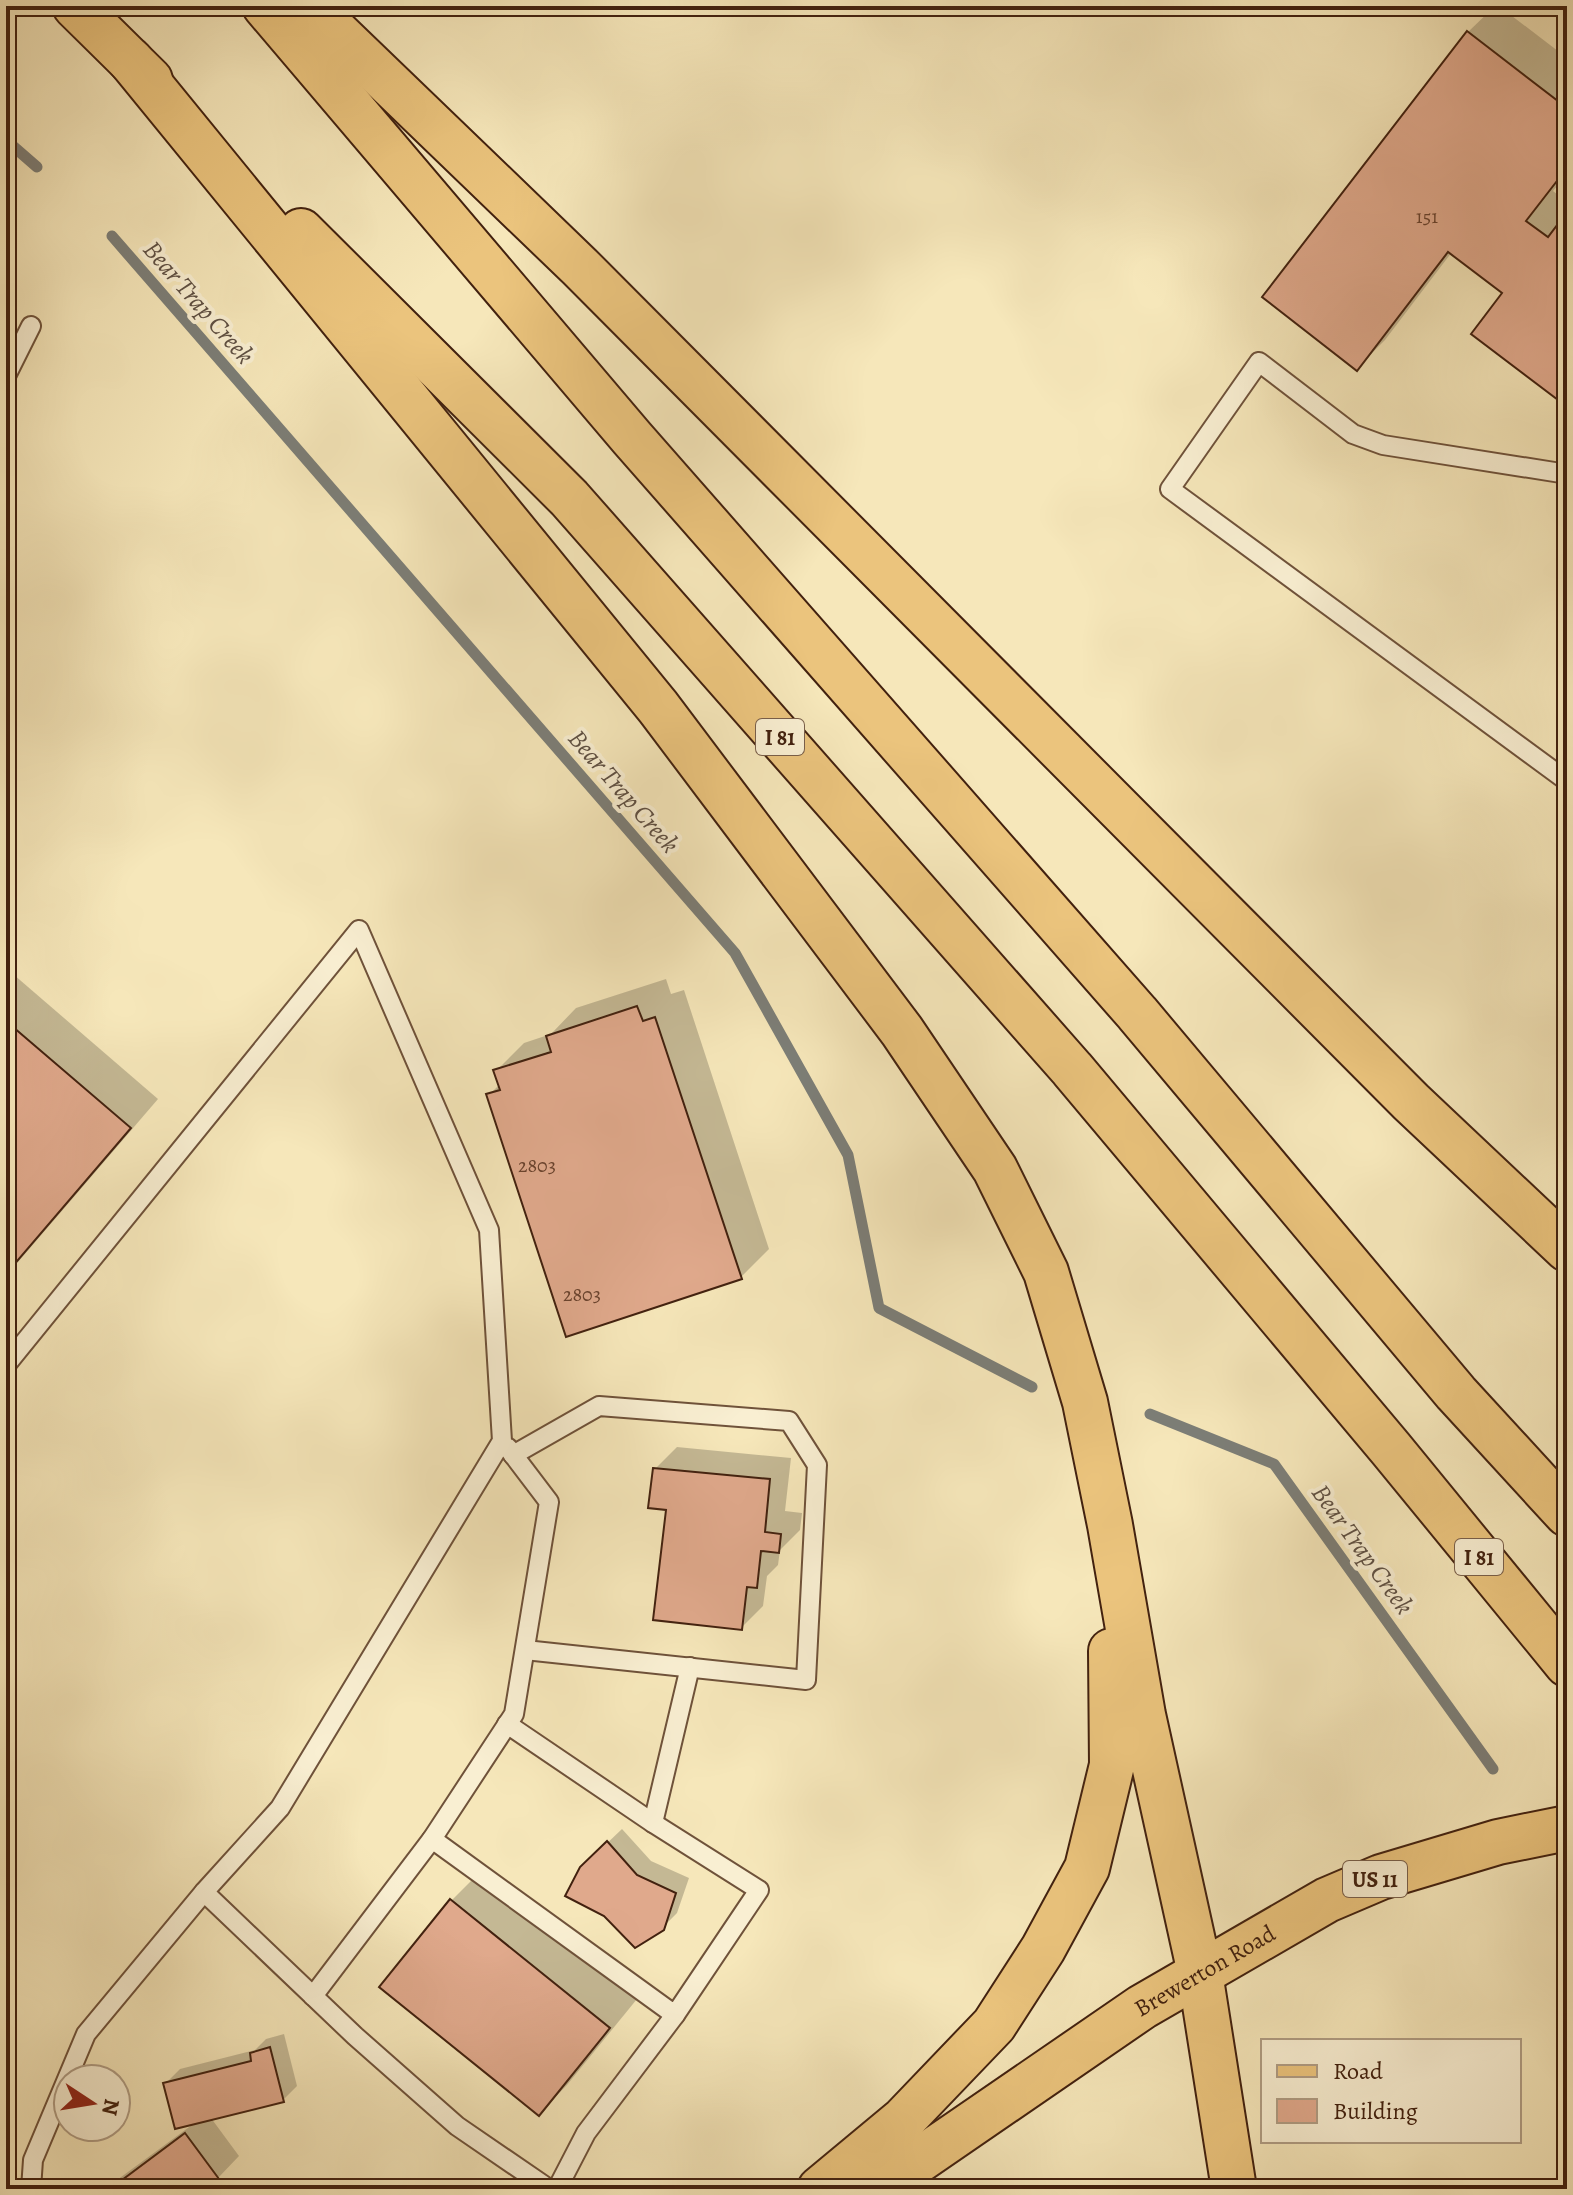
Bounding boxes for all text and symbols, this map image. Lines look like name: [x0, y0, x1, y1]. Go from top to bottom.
house number: 151: [1416, 203, 1438, 230]
water label: Bear Trap Creek: [135, 233, 262, 372]
road number: I 81: [756, 719, 804, 755]
water label: Bear Trap Creek: [560, 722, 687, 861]
house number: 2803: [518, 1152, 556, 1179]
house number: 2803: [563, 1281, 601, 1308]
water label: Bear Trap Creek: [1303, 1477, 1422, 1622]
road number: I 81: [1455, 1539, 1503, 1575]
road number: US 11: [1343, 1861, 1407, 1897]
street label: Brewerton Road: [1128, 1917, 1281, 2024]
legend: [1261, 2039, 1521, 2143]
text: Road: [1333, 2055, 1383, 2087]
north arrow: [52, 2063, 132, 2143]
text: Building: [1333, 2095, 1418, 2127]
text: N: [94, 2096, 127, 2118]

